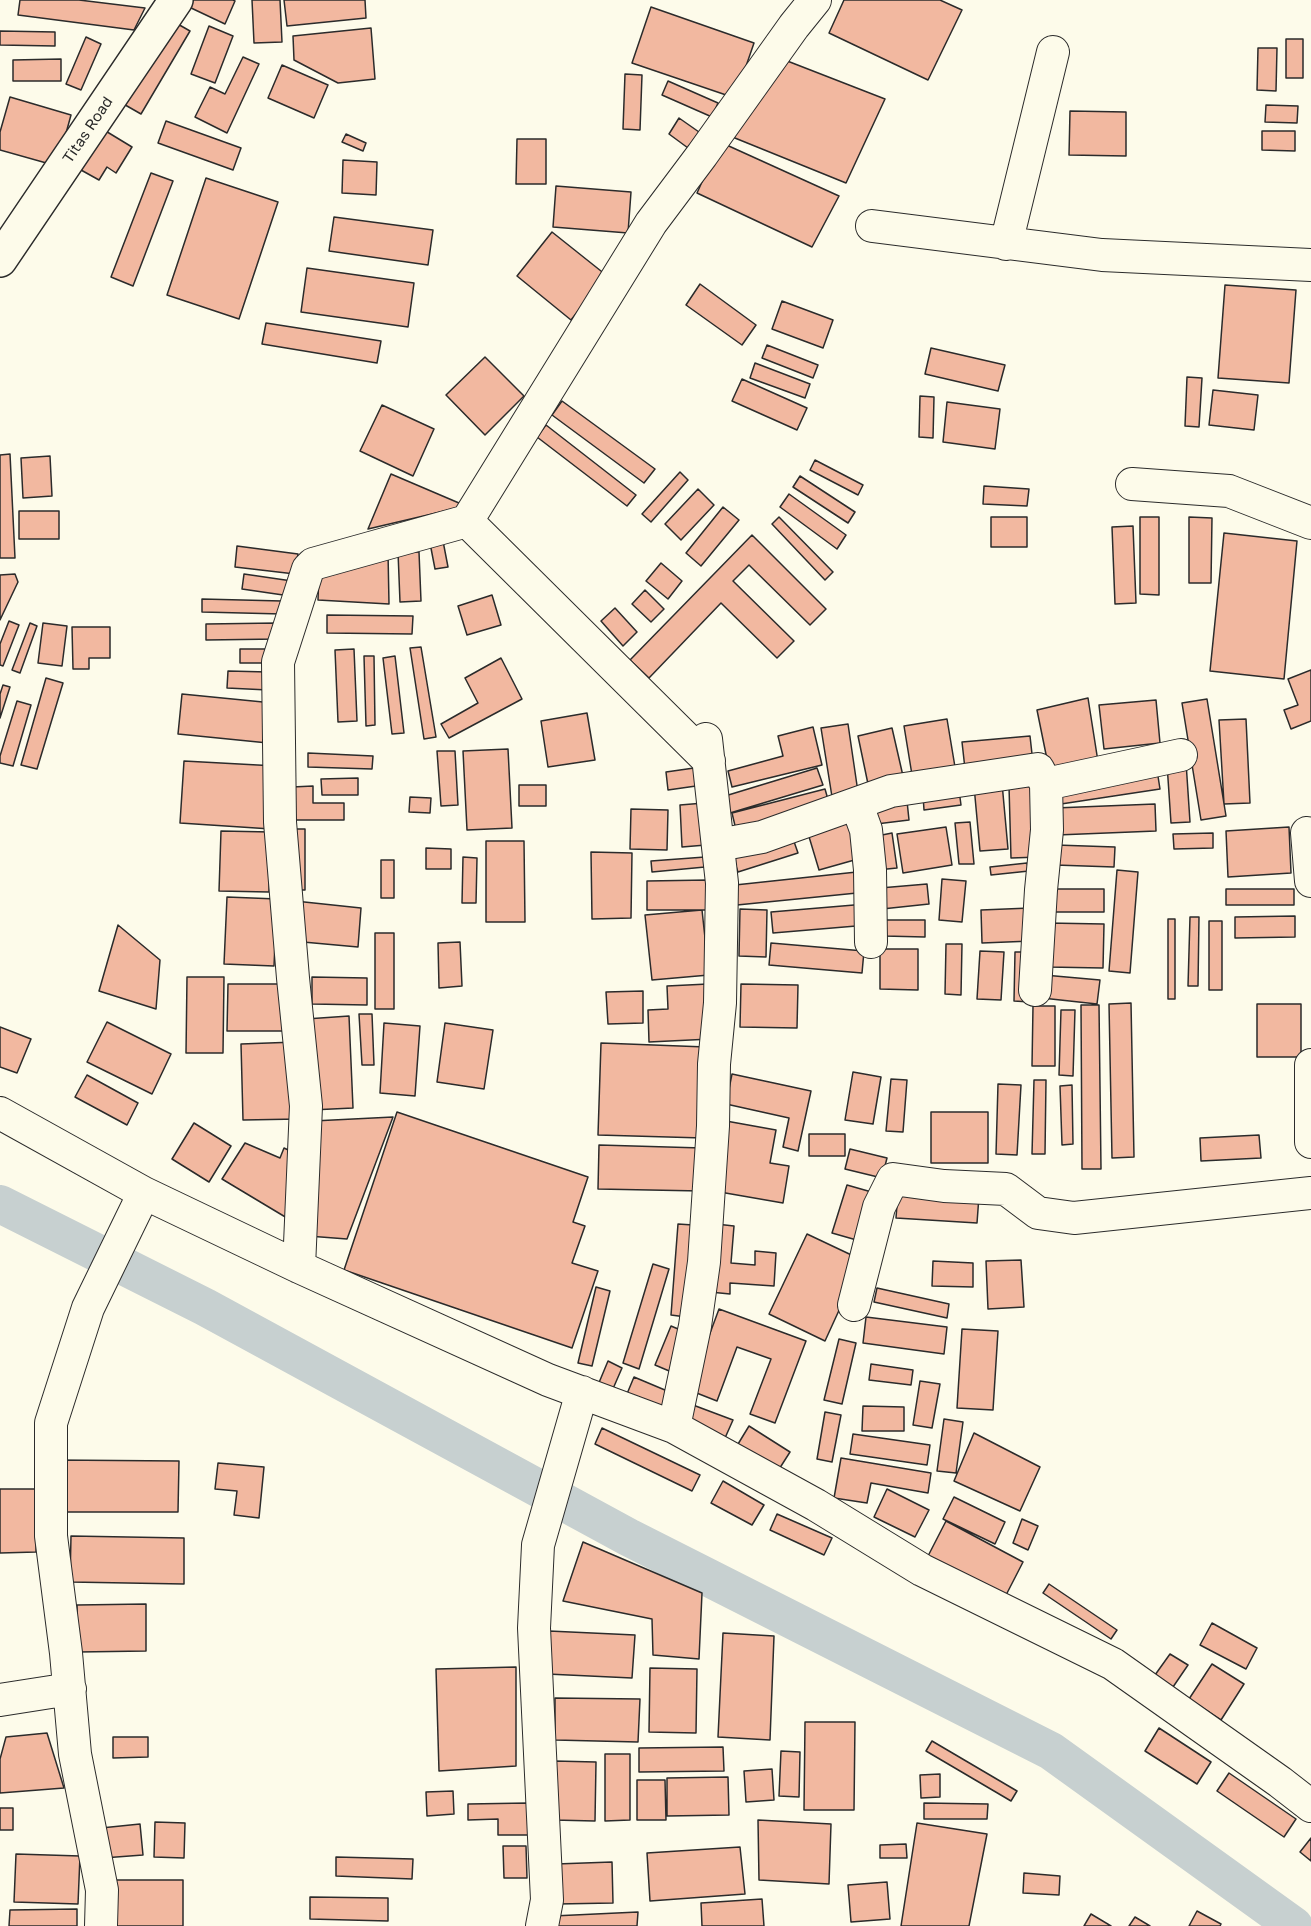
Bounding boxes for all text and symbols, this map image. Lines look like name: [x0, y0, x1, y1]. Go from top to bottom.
street label: Titas Road: [59, 93, 117, 167]

